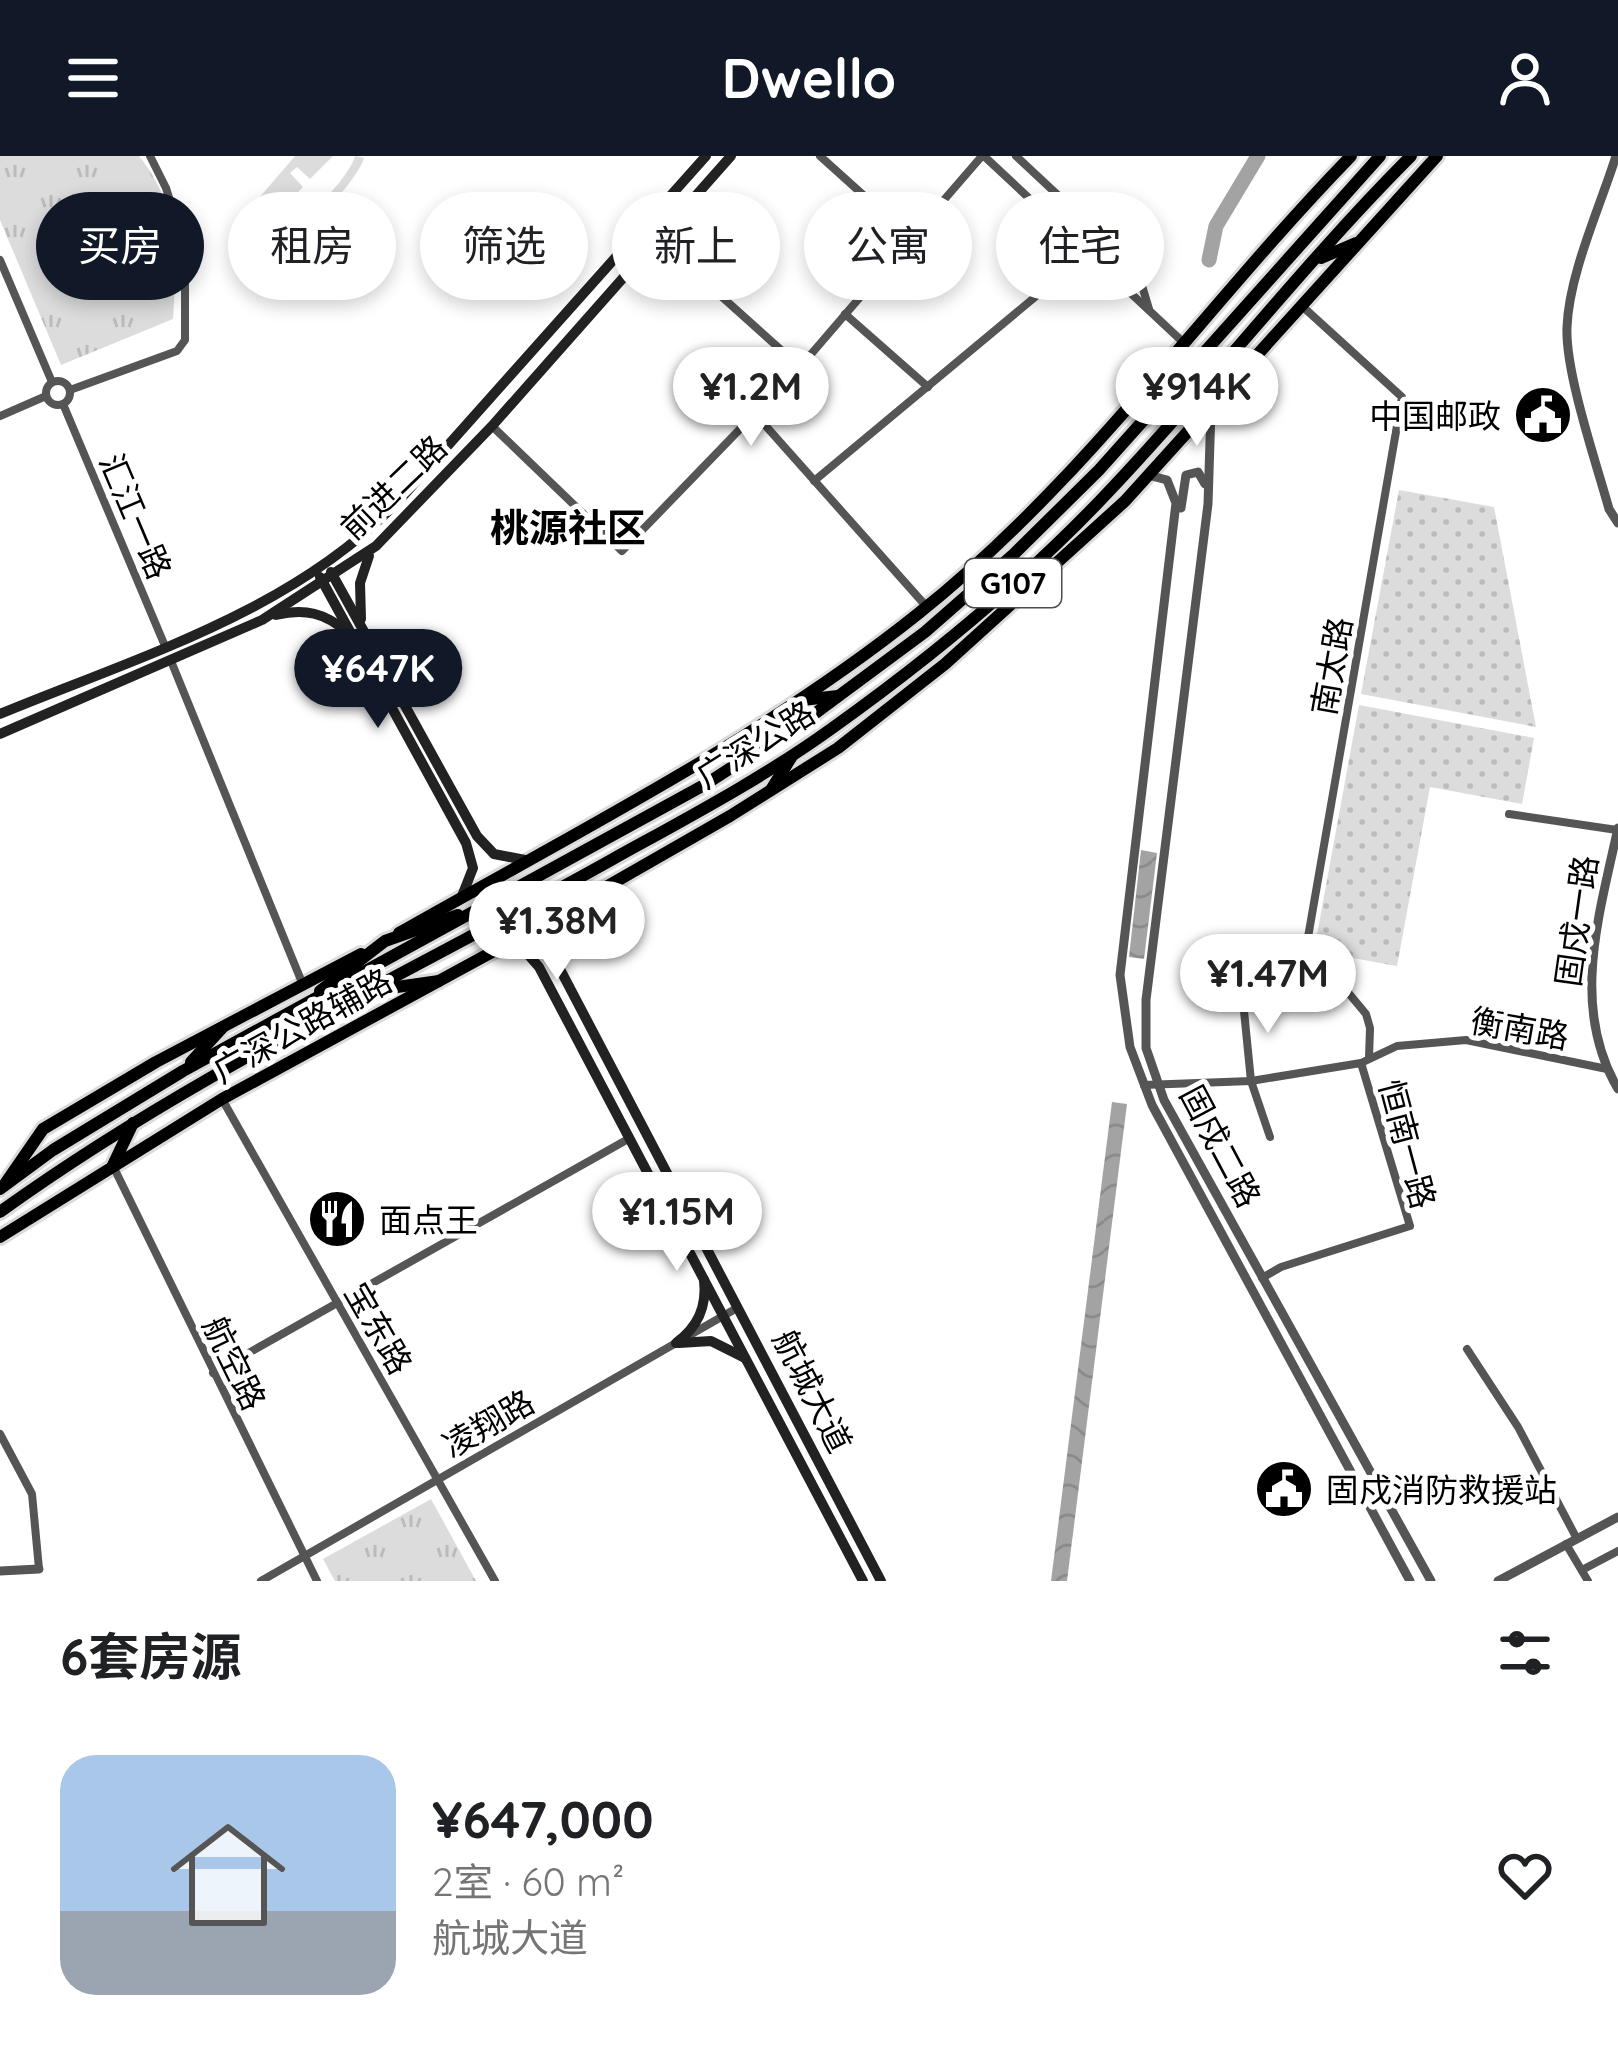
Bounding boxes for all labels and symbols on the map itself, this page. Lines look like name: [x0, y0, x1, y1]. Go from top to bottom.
pin: ¥1.2M: [667, 347, 835, 449]
pin: ¥914K: [1113, 347, 1281, 449]
public building icon: 中国邮政: [1512, 384, 1574, 446]
place label: 中国邮政: [1369, 395, 1501, 436]
street label: 前进二路: [331, 426, 455, 548]
street label: 汇江一路: [91, 447, 181, 585]
district label: 桃源社区: [490, 503, 646, 552]
road number: G107: [965, 559, 1061, 607]
street label: 南太路: [1302, 614, 1360, 718]
pin: ¥647K: [294, 629, 462, 731]
street label: 广深公路: [688, 692, 822, 796]
street label: 固戍一路: [1547, 853, 1605, 989]
pin: ¥1.38M: [459, 881, 655, 983]
pin: ¥1.47M: [1170, 934, 1366, 1036]
street label: 广深公路辅路: [205, 959, 399, 1091]
street label: 衡南路: [1468, 999, 1572, 1057]
street label: 恒南一路: [1371, 1075, 1445, 1213]
street label: 固戍二路: [1172, 1078, 1270, 1214]
pin: ¥1.15M: [579, 1172, 775, 1274]
restaurant icon: 面点王: [306, 1188, 368, 1250]
place label: 面点王: [379, 1199, 478, 1240]
street label: 宝东路: [336, 1275, 422, 1381]
street label: 航空路: [195, 1310, 275, 1416]
street label: 航城大道: [765, 1323, 861, 1459]
street label: 凌翔路: [435, 1380, 541, 1466]
public building icon: 固戍消防救援站: [1253, 1458, 1315, 1520]
place label: 固戍消防救援站: [1326, 1469, 1557, 1510]

